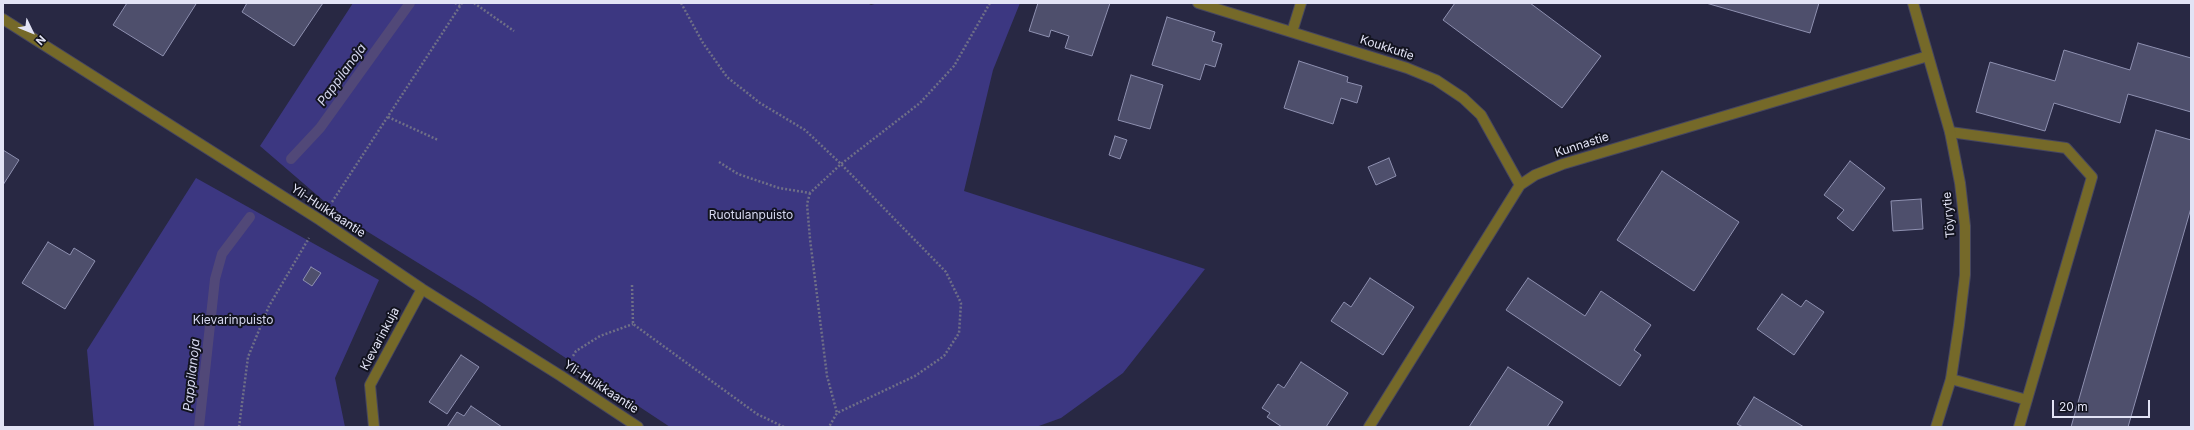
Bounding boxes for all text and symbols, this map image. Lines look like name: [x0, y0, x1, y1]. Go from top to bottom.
north arrow: [12, 12, 52, 52]
text: N: [33, 32, 49, 48]
street label: Koukkutie: [1358, 33, 1416, 63]
water label: Pappilanoja: [314, 41, 370, 109]
street label: Kunnastie: [1553, 130, 1611, 160]
street label: Yli-Huikkaantie: [288, 182, 368, 240]
street label: Töyrytie: [1940, 191, 1958, 239]
park label: Ruotulanpuisto: [709, 208, 793, 222]
street label: Kievarinkuja: [357, 305, 403, 373]
park label: Kievarinpuisto: [193, 313, 273, 327]
water label: Pappilanoja: [180, 338, 204, 412]
street label: Yli-Huikkaantie: [561, 358, 641, 416]
scale bar: [2054, 392, 2152, 418]
text: 20 m: [2059, 399, 2088, 414]

